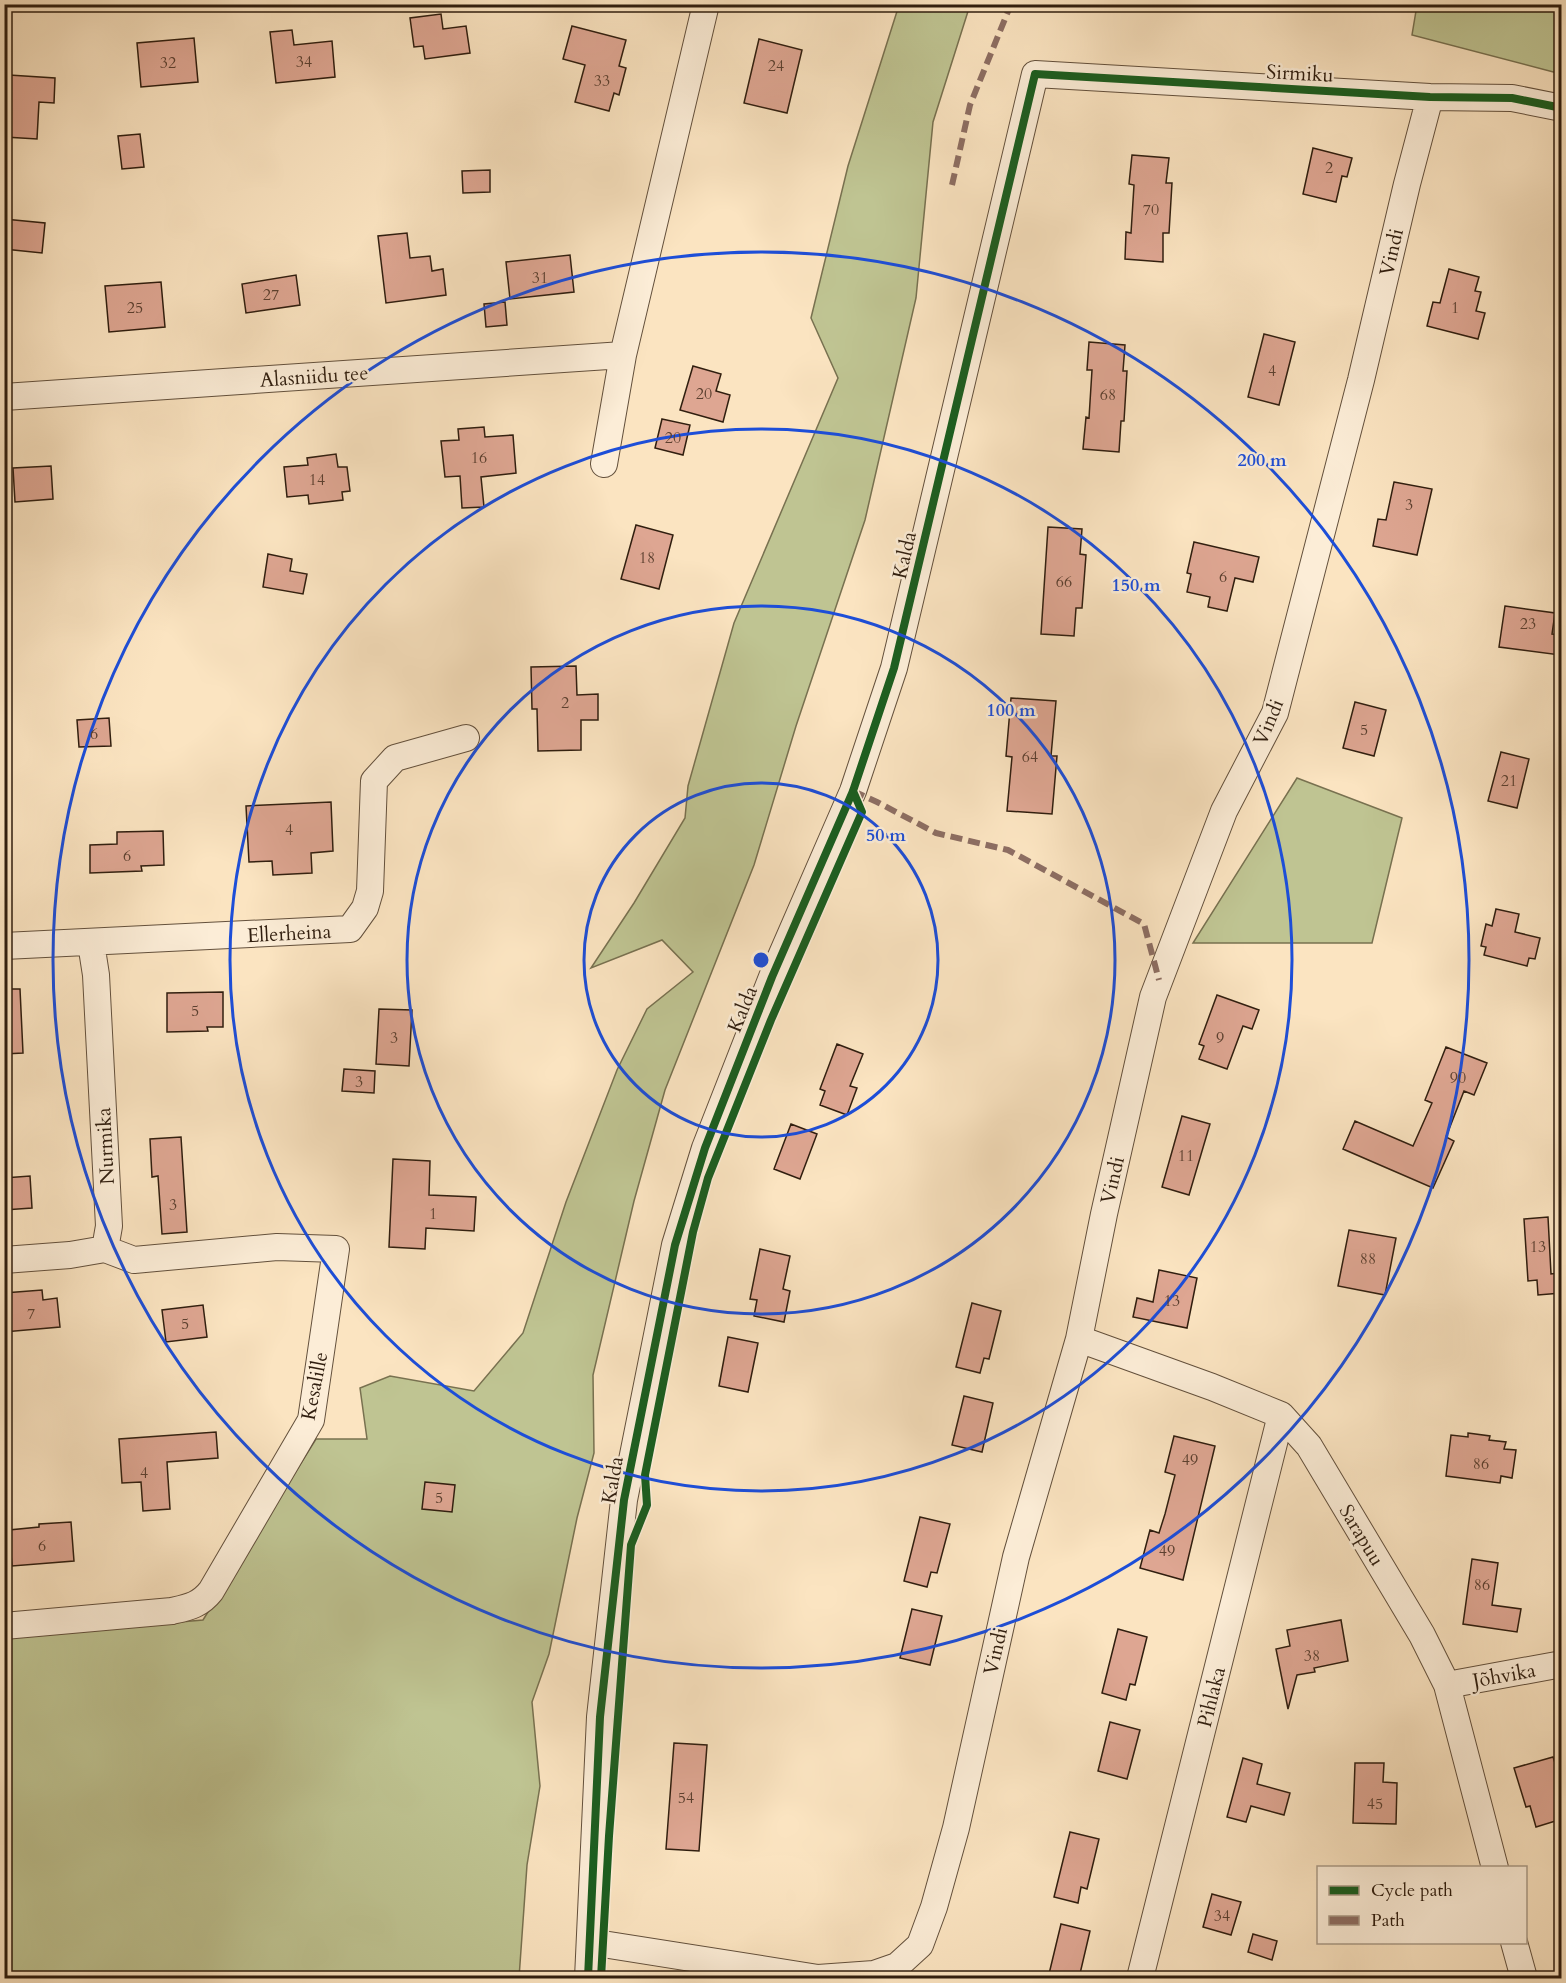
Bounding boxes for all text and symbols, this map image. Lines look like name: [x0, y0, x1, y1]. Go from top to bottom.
house number: 34: [296, 51, 312, 73]
house number: 32: [160, 52, 176, 74]
house number: 24: [768, 55, 784, 77]
street label: Sirmiku: [1266, 58, 1334, 89]
house number: 33: [594, 70, 610, 92]
house number: 2: [1325, 157, 1333, 179]
house number: 70: [1143, 199, 1159, 221]
street label: Vindi: [1373, 225, 1410, 279]
house number: 31: [532, 267, 548, 289]
house number: 27: [263, 284, 279, 306]
house number: 25: [127, 297, 143, 319]
house number: 1: [1451, 297, 1459, 319]
street label: Alasniidu tee: [259, 359, 369, 394]
house number: 4: [1268, 360, 1276, 382]
house number: 20: [696, 383, 712, 405]
house number: 68: [1100, 384, 1116, 406]
house number: 20: [665, 427, 681, 449]
house number: 16: [471, 447, 487, 469]
text: 200 m: [1237, 448, 1287, 473]
house number: 14: [309, 469, 325, 491]
house number: 3: [1405, 494, 1413, 516]
street label: Kalda: [886, 528, 923, 581]
house number: 18: [639, 547, 655, 569]
house number: 6: [1219, 566, 1227, 588]
house number: 66: [1056, 571, 1072, 593]
text: 150 m: [1111, 573, 1161, 598]
house number: 23: [1520, 613, 1536, 635]
house number: 2: [561, 692, 569, 714]
street label: Vindi: [1247, 695, 1290, 750]
text: 100 m: [986, 698, 1036, 723]
house number: 5: [1360, 719, 1368, 741]
house number: 6: [90, 723, 98, 745]
house number: 64: [1022, 746, 1038, 768]
house number: 21: [1501, 770, 1517, 792]
house number: 4: [285, 819, 293, 841]
text: 50 m: [866, 823, 906, 848]
house number: 6: [123, 845, 131, 867]
street label: Ellerheina: [246, 918, 332, 949]
centre of rings: [751, 950, 771, 970]
street label: Kalda: [721, 982, 764, 1036]
house number: 5: [191, 1000, 199, 1022]
house number: 3: [390, 1027, 398, 1049]
house number: 9: [1216, 1027, 1224, 1049]
house number: 90: [1450, 1067, 1466, 1089]
house number: 3: [355, 1071, 363, 1093]
street label: Nurmika: [90, 1106, 121, 1185]
house number: 11: [1178, 1145, 1194, 1167]
street label: Vindi: [1094, 1153, 1131, 1207]
house number: 3: [169, 1194, 177, 1216]
house number: 1: [429, 1203, 437, 1225]
house number: 13: [1530, 1236, 1546, 1258]
house number: 88: [1360, 1248, 1376, 1270]
house number: 13: [1164, 1290, 1180, 1312]
house number: 7: [27, 1303, 35, 1325]
house number: 5: [181, 1313, 189, 1335]
street label: Kesalille: [295, 1350, 334, 1423]
house number: 49: [1182, 1449, 1198, 1471]
house number: 86: [1473, 1453, 1489, 1475]
street label: Kalda: [595, 1454, 630, 1506]
house number: 4: [140, 1462, 148, 1484]
house number: 5: [435, 1487, 443, 1509]
street label: Sarapuu: [1333, 1500, 1390, 1571]
house number: 6: [38, 1535, 46, 1557]
house number: 49: [1159, 1540, 1175, 1562]
house number: 86: [1474, 1574, 1490, 1596]
street label: Vindi: [977, 1624, 1014, 1678]
house number: 38: [1304, 1645, 1320, 1667]
street label: Jõhvika: [1467, 1657, 1538, 1695]
street label: Pihlaka: [1191, 1664, 1232, 1730]
house number: 54: [678, 1787, 694, 1809]
house number: 45: [1367, 1793, 1383, 1815]
legend: [1317, 1866, 1527, 1944]
text: Cycle path: [1371, 1878, 1453, 1903]
house number: 34: [1214, 1905, 1230, 1927]
text: Path: [1371, 1908, 1405, 1933]

